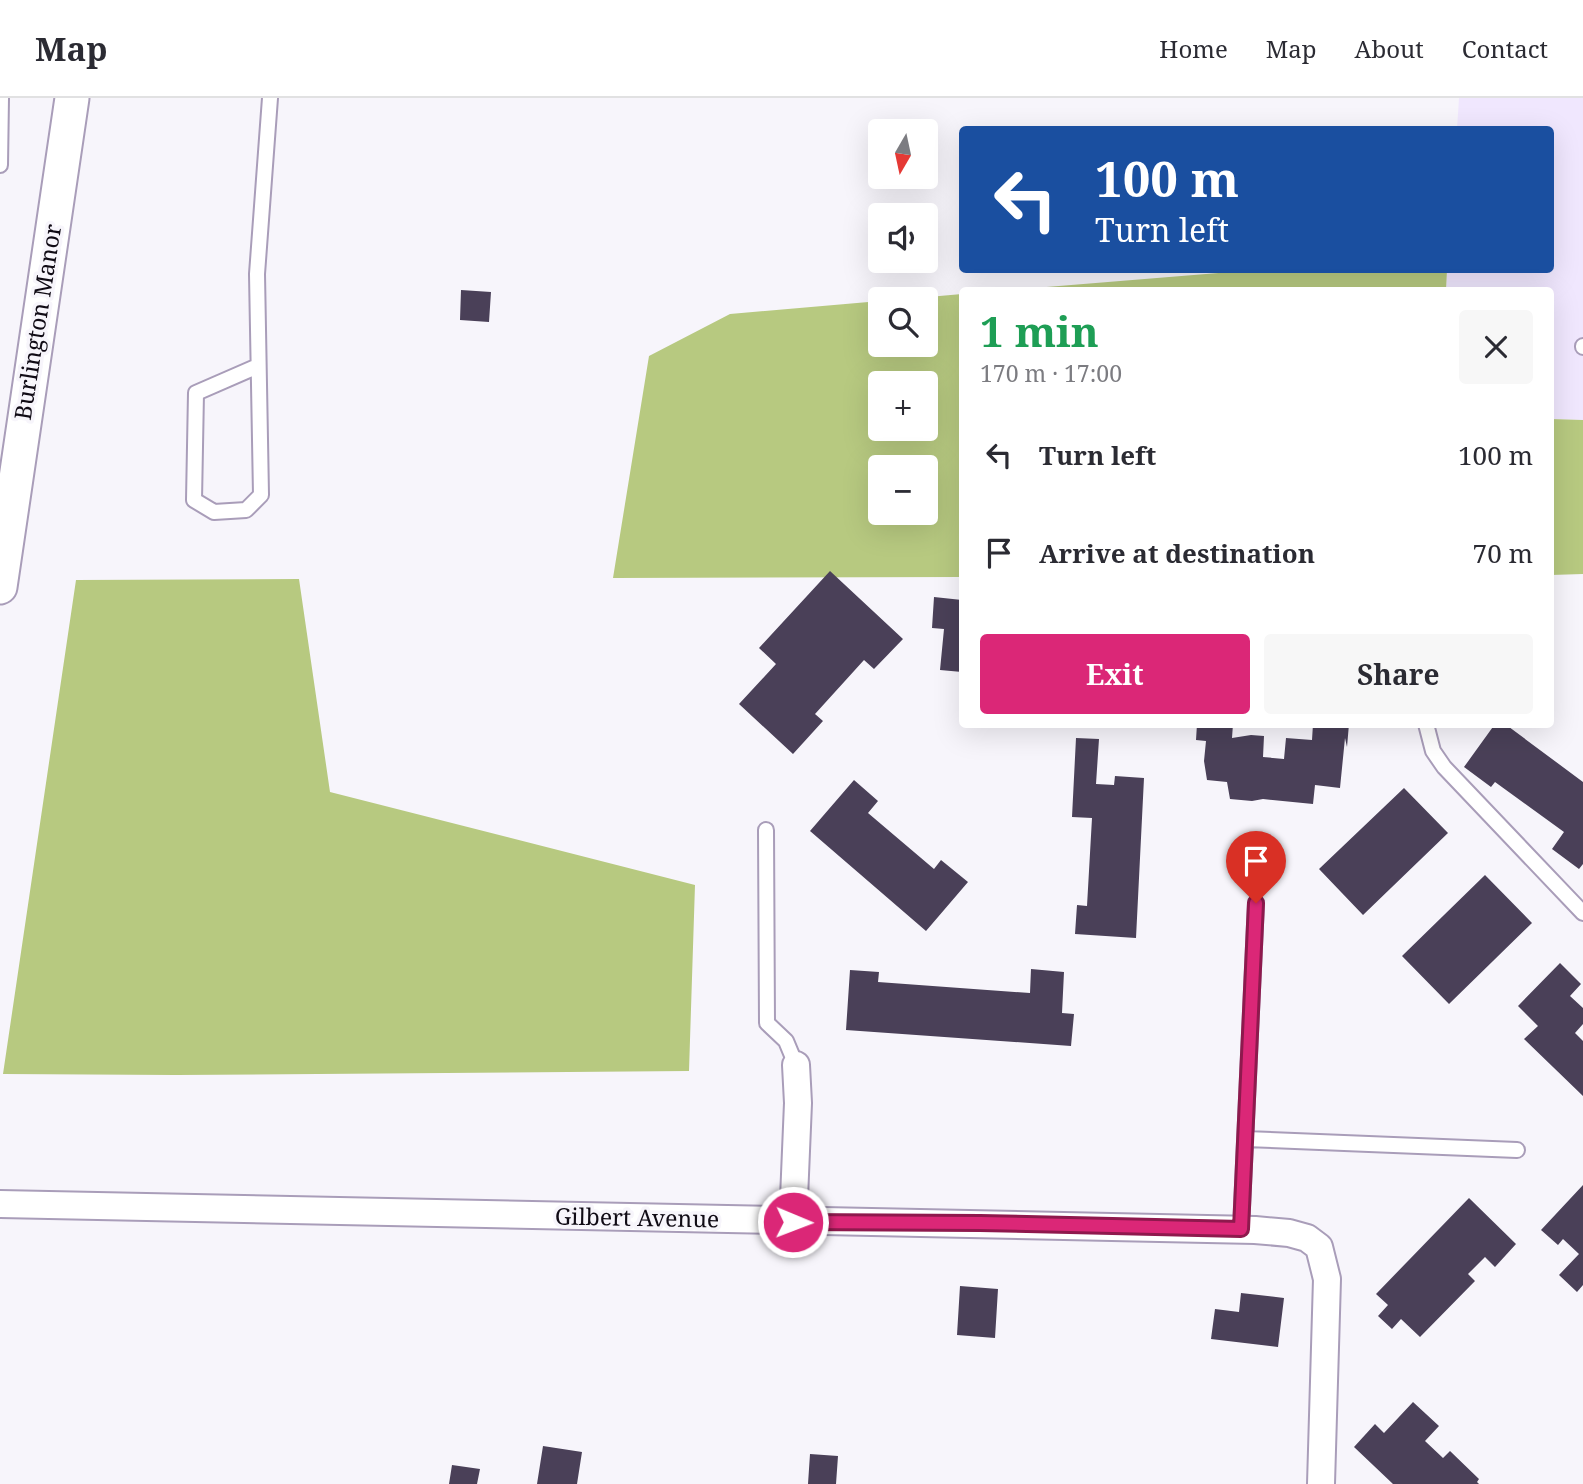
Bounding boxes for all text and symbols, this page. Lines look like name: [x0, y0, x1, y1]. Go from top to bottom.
text: Map: [35, 26, 108, 71]
text: Home: [1159, 32, 1228, 65]
text: Map: [1266, 32, 1317, 65]
text: About: [1355, 32, 1424, 65]
text: Contact: [1462, 32, 1548, 65]
north arrow: [868, 119, 938, 189]
map controls: [868, 119, 938, 525]
text: 100 m: [1095, 145, 1239, 211]
icon: left: [980, 154, 1071, 245]
button: sound: [868, 203, 938, 273]
text: Turn left: [1095, 208, 1229, 251]
street label: Burlington Manor: [6, 221, 68, 422]
button: search: [868, 287, 938, 357]
text: 1 min: [980, 302, 1099, 359]
button: close: [1459, 310, 1533, 384]
text: 170 m · 17:00: [980, 357, 1122, 389]
button: +: [868, 371, 938, 441]
icon: left: [980, 436, 1018, 474]
text: Turn left: [1039, 437, 1156, 473]
text: 100 m: [1458, 437, 1533, 473]
button: −: [868, 455, 938, 525]
icon: arrive: [980, 534, 1018, 572]
text: Arrive at destination: [1039, 535, 1315, 571]
text: 70 m: [1473, 535, 1533, 571]
button: Exit: [980, 634, 1250, 714]
button: Share: [1264, 634, 1533, 714]
pin: [1226, 831, 1286, 903]
icon: arrive: [1237, 842, 1275, 880]
position arrow: [756, 1185, 830, 1259]
street label: Gilbert Avenue: [555, 1200, 720, 1234]

